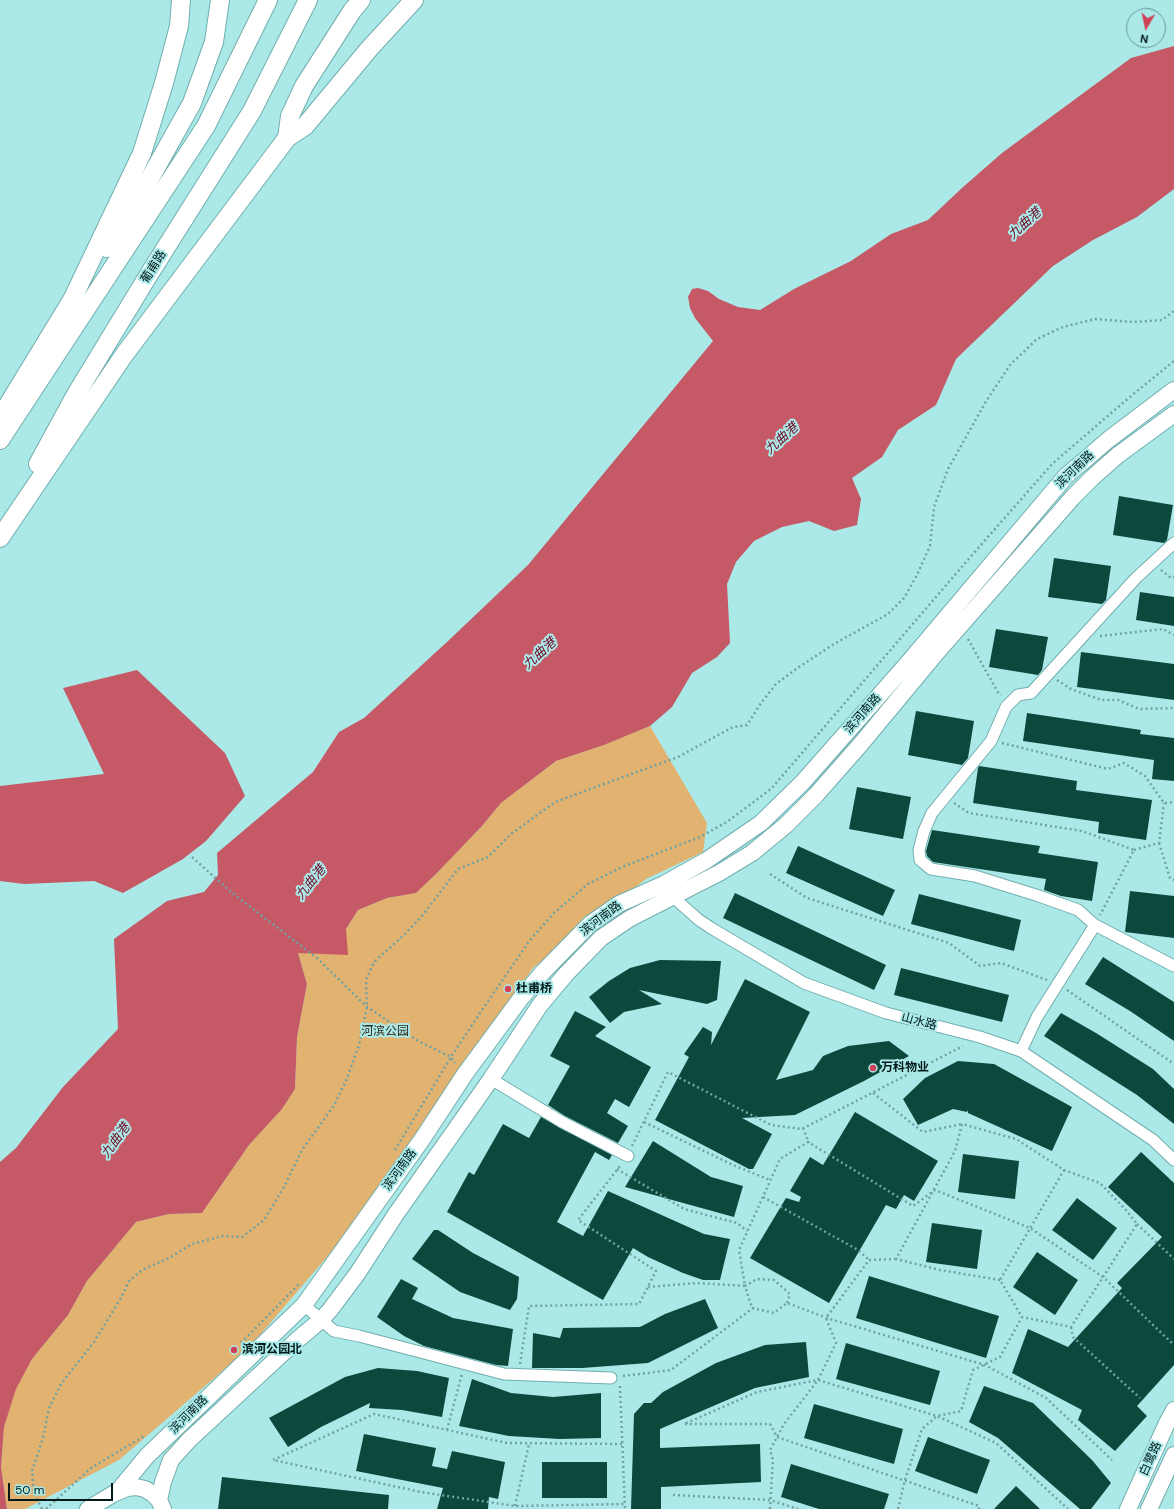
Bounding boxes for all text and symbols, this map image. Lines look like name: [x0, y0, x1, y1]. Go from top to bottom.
north arrow: [1126, 8, 1166, 48]
text: N: [1139, 31, 1149, 46]
water label: 九曲港: [1005, 205, 1045, 243]
street label: 葡甫路: [138, 248, 170, 286]
water label: 九曲港: [762, 420, 802, 458]
street label: 滨河南路: [1053, 448, 1097, 492]
water label: 九曲港: [520, 635, 560, 673]
street label: 滨河南路: [842, 691, 884, 737]
water label: 九曲港: [293, 863, 329, 903]
street label: 滨河南路: [577, 899, 625, 939]
place label: 杜甫桥: [516, 982, 552, 996]
marker: 杜甫桥: [503, 984, 513, 994]
street label: 山水路: [900, 1010, 938, 1034]
park label: 河滨公园: [361, 1025, 409, 1039]
place label: 万科物业: [881, 1061, 929, 1075]
marker: 万科物业: [868, 1063, 878, 1073]
water label: 九曲港: [98, 1121, 134, 1161]
street label: 滨河南路: [380, 1146, 420, 1194]
place label: 滨河公园北: [242, 1343, 302, 1357]
marker: 滨河公园北: [229, 1345, 239, 1355]
street label: 滨河南路: [167, 1393, 211, 1437]
street label: 白鹭路: [1137, 1440, 1165, 1478]
scale bar: [10, 1475, 115, 1501]
text: 50 m: [15, 1482, 44, 1498]

